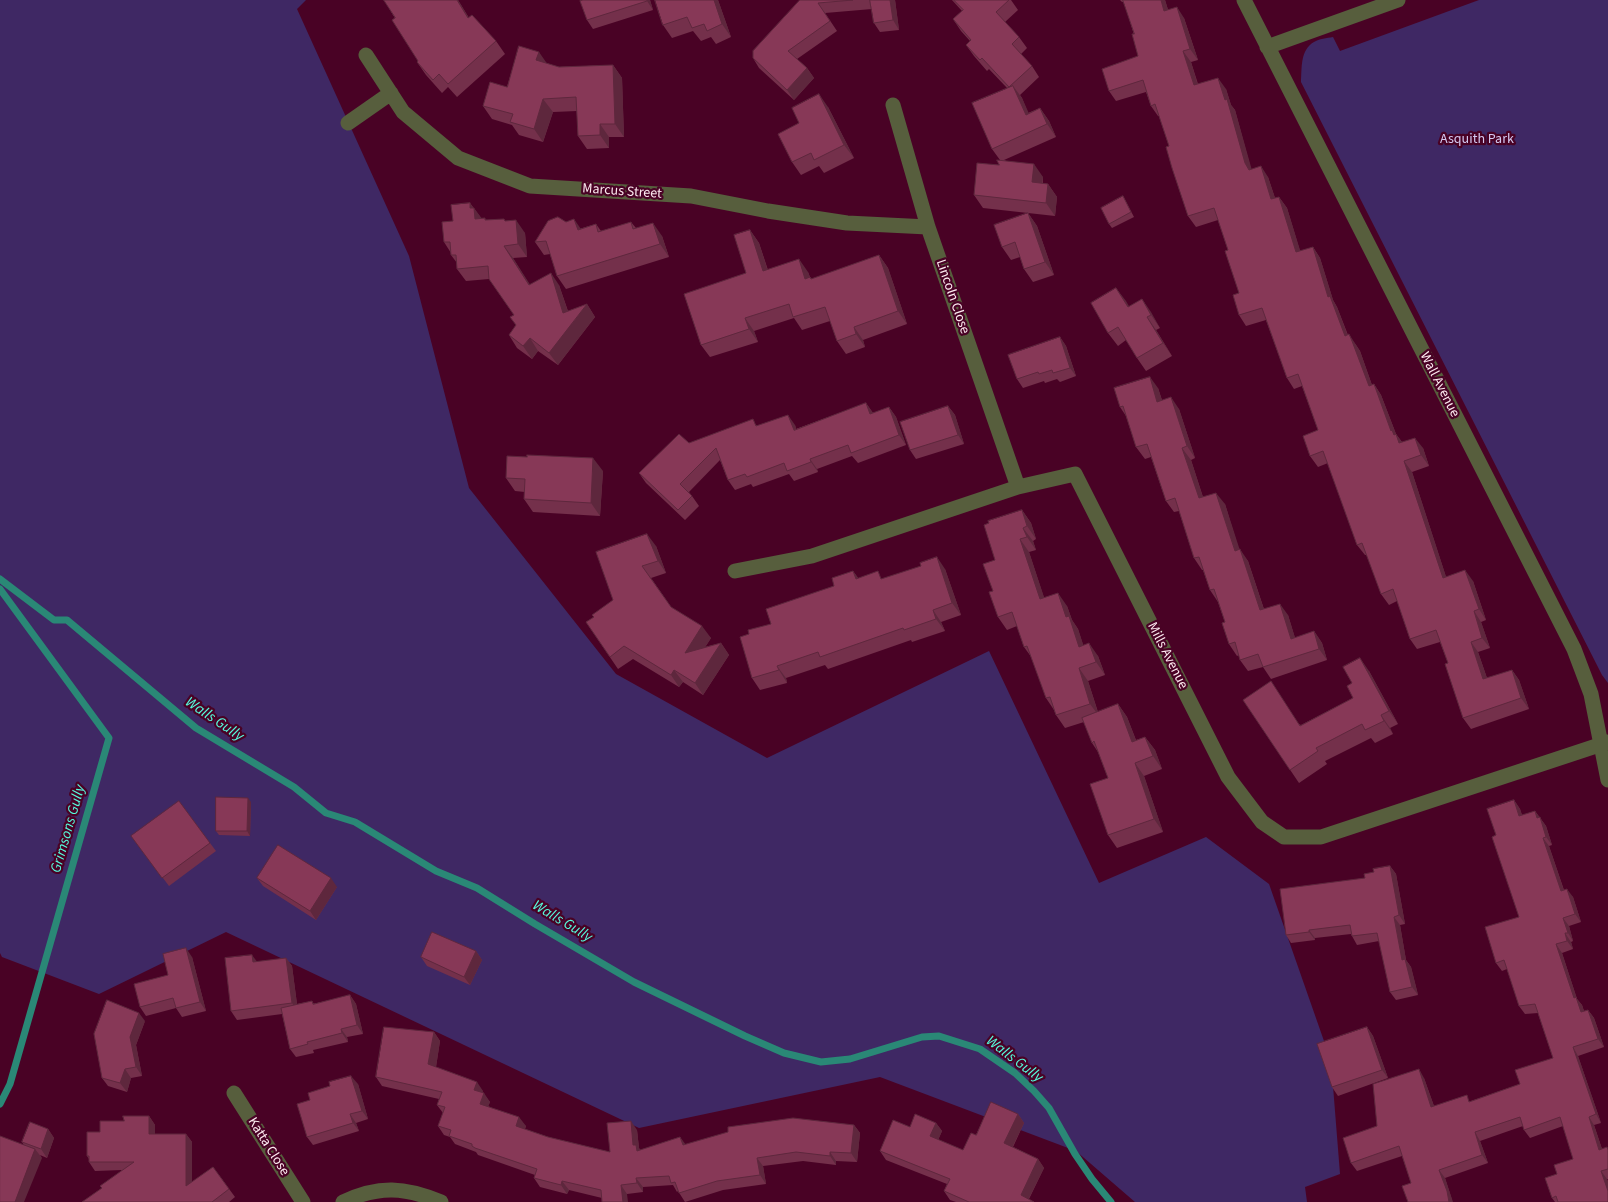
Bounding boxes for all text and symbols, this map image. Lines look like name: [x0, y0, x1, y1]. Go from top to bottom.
park label: Asquith Park: [1440, 132, 1514, 148]
street label: Marcus Street: [582, 181, 662, 203]
street label: Lincoln Close: [931, 258, 973, 336]
street label: Wall Avenue: [1415, 350, 1463, 420]
street label: Mills Avenue: [1143, 620, 1191, 692]
water label: Walls Gully: [181, 694, 247, 746]
water label: Grimsons Gully: [48, 783, 90, 875]
water label: Walls Gully: [529, 897, 595, 947]
water label: Walls Gully: [982, 1033, 1046, 1087]
street label: Katta Close: [243, 1115, 293, 1179]

